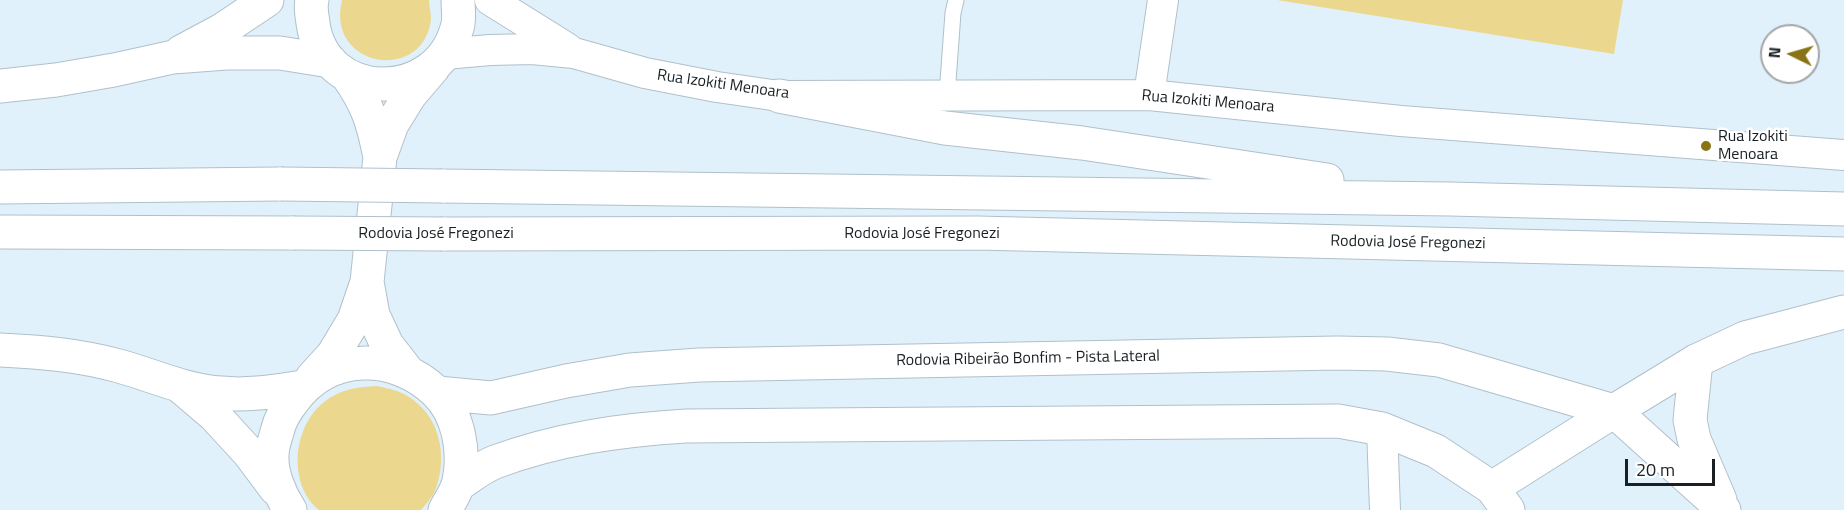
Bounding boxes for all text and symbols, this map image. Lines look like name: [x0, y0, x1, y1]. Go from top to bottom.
north arrow: [1760, 24, 1820, 84]
text: N: [1762, 46, 1786, 59]
street label: Rua Izokiti Menoara: [656, 66, 790, 104]
street label: Rua Izokiti Menoara: [1141, 87, 1275, 117]
place label: Rua Izokiti Menoara: [1718, 127, 1788, 165]
marker: Rua Izokiti Menoara: [1699, 139, 1713, 153]
street label: Rodovia José Fregonezi: [358, 224, 514, 244]
street label: Rodovia José Fregonezi: [844, 224, 1000, 244]
street label: Rodovia José Fregonezi: [1330, 232, 1486, 254]
street label: Rodovia Ribeirão Bonfim - Pista Lateral: [896, 347, 1160, 371]
scale bar: [1628, 447, 1718, 485]
text: 20 m: [1636, 456, 1675, 483]

